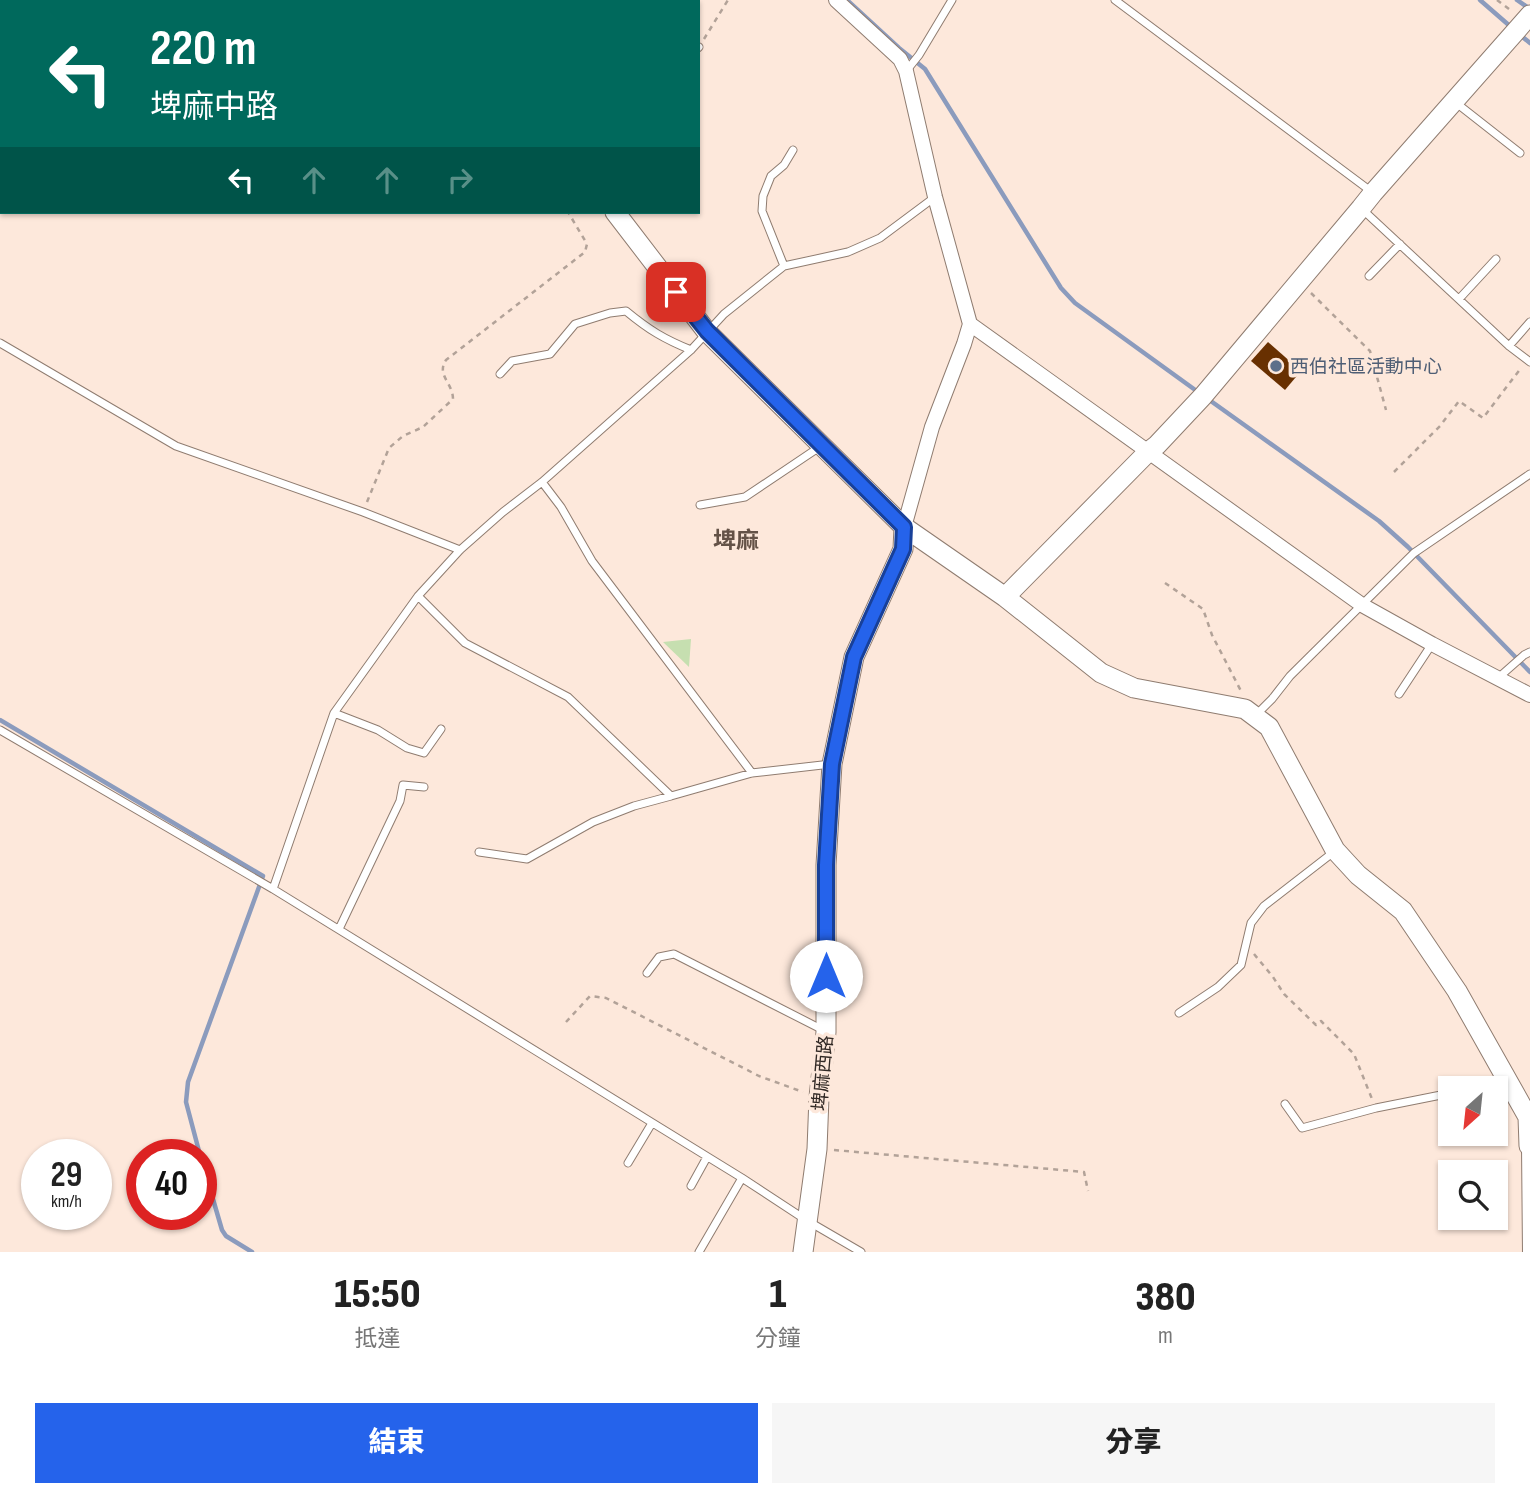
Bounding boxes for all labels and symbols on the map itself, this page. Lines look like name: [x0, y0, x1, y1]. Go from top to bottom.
pin: [646, 262, 706, 322]
place label: 西伯社區活動中心: [1290, 356, 1442, 379]
marker: 西伯社區活動中心: [1268, 358, 1284, 374]
district label: 埤麻: [713, 527, 759, 555]
position arrow: [789, 939, 863, 1013]
street label: 埤麻西路: [809, 1034, 838, 1112]
north arrow: [1438, 1076, 1508, 1146]
speed limit sign: 40: [126, 1139, 217, 1230]

